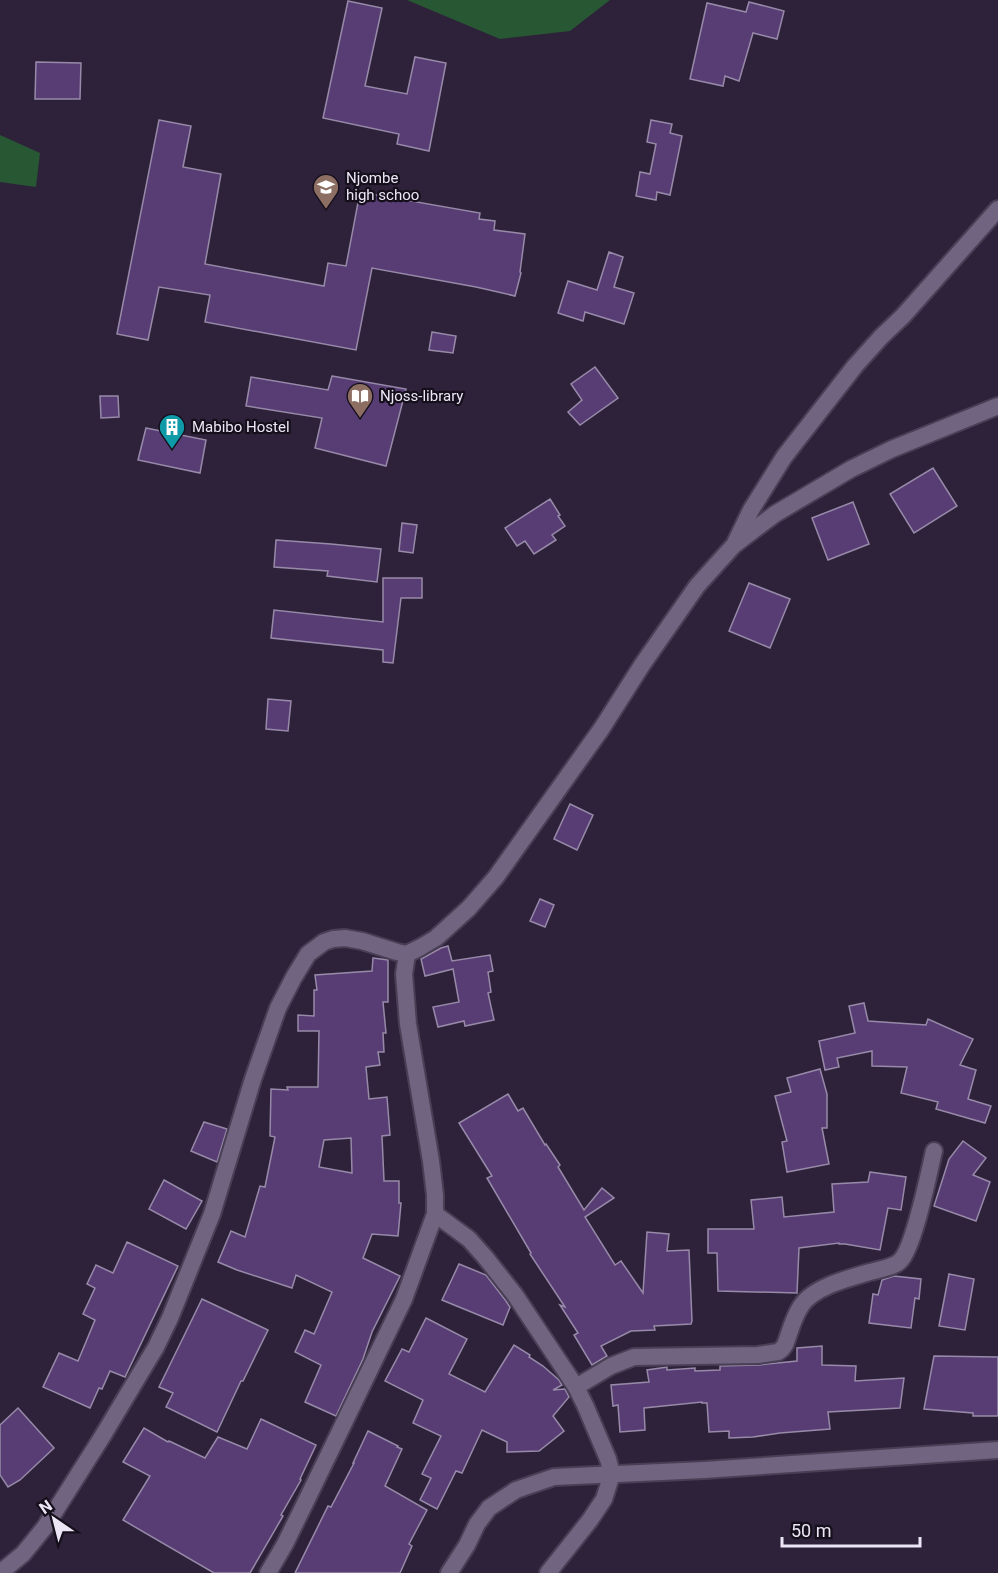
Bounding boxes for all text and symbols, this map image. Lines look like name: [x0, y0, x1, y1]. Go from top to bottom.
place label: Njombe high schoo: [346, 169, 419, 204]
school or university icon: Njombe high schoo: [311, 172, 341, 210]
library icon: Njoss-library: [345, 381, 375, 419]
place label: Njoss-library: [380, 387, 463, 405]
building icon: Mabibo Hostel: [157, 412, 187, 450]
place label: Mabibo Hostel: [192, 418, 290, 436]
north arrow: [24, 1489, 84, 1549]
text: N: [36, 1496, 56, 1518]
scale bar: [782, 1510, 920, 1548]
text: 50 m: [791, 1520, 831, 1541]

